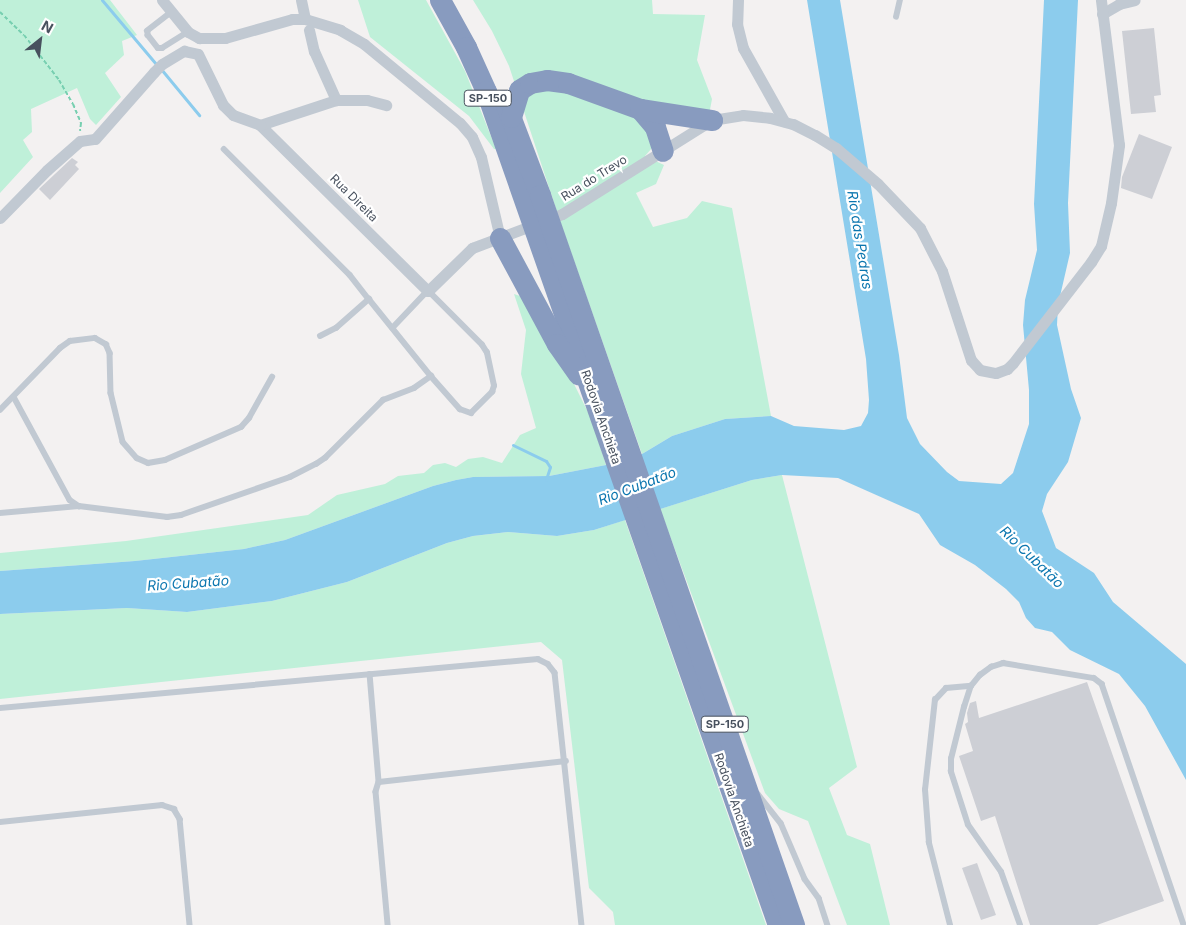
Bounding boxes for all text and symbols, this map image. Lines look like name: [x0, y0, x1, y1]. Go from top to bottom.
north arrow: [15, 15, 65, 65]
text: N: [39, 16, 56, 36]
road number: SP-150: [463, 90, 513, 106]
street label: Rua do Trevo: [559, 152, 629, 204]
street label: Rua Direita: [327, 171, 381, 225]
water label: Rio das Pedras: [844, 189, 876, 291]
street label: Rodovia Anchieta: [578, 368, 624, 466]
water label: Rio Cubatão: [596, 463, 678, 509]
water label: Rio Cubatão: [997, 522, 1067, 592]
water label: Rio Cubatão: [146, 572, 230, 594]
road number: SP-150: [700, 716, 750, 732]
street label: Rodovia Anchieta: [711, 751, 757, 849]

